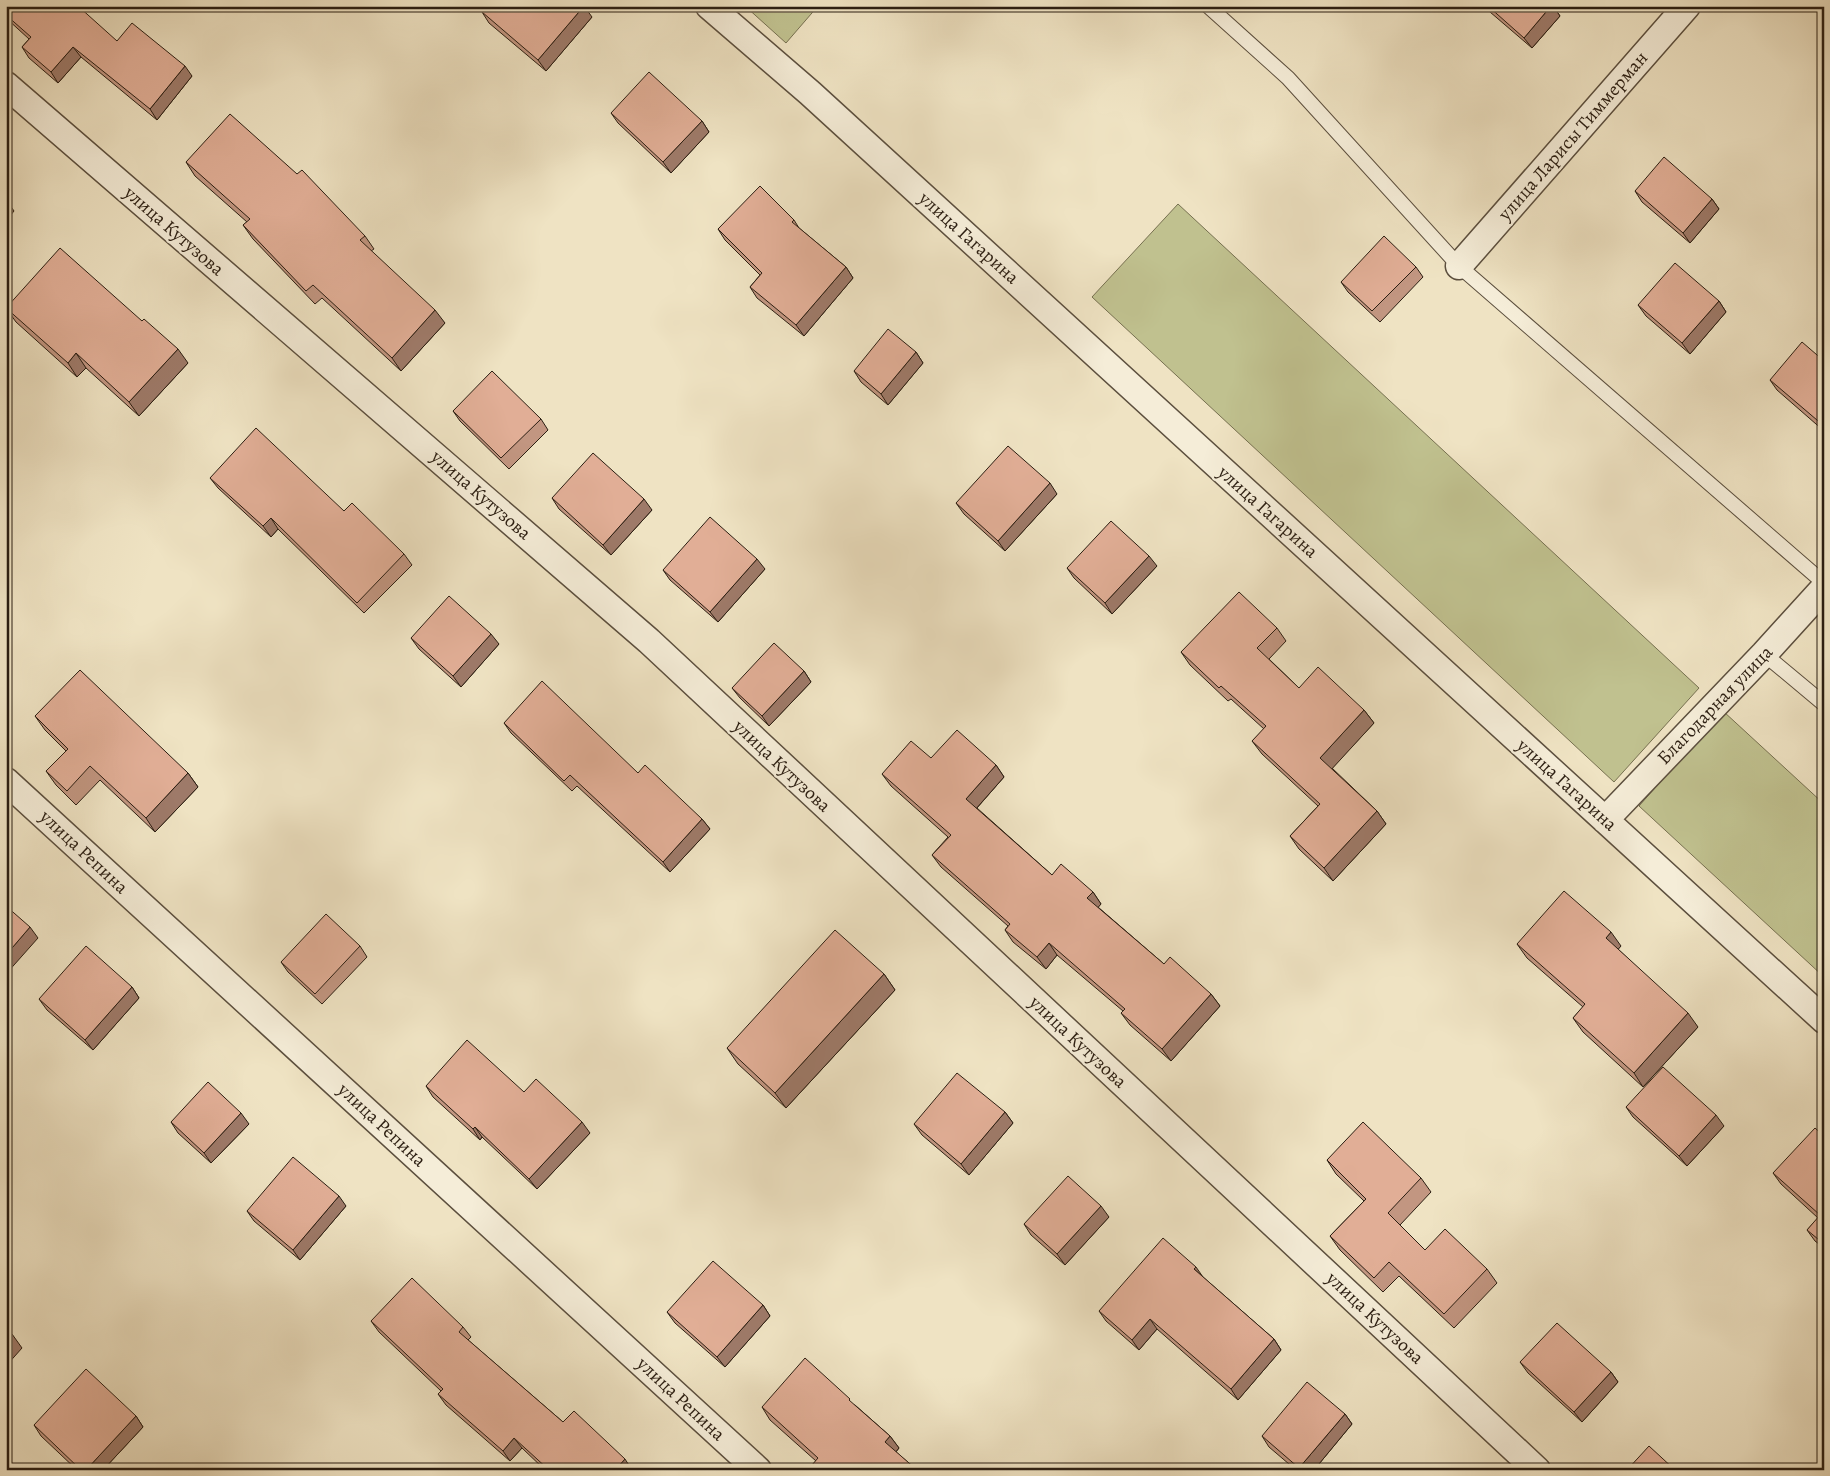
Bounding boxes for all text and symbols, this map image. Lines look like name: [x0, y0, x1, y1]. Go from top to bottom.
street label: улица Ларисы Тиммерман: [1492, 46, 1654, 227]
street label: улица Кутузова: [118, 180, 230, 282]
street label: улица Гагарина: [912, 185, 1025, 290]
street label: улица Кутузова: [425, 444, 537, 546]
street label: улица Гагарина: [1211, 459, 1324, 564]
street label: Благодарная улица: [1651, 640, 1779, 770]
street label: улица Кутузова: [727, 713, 837, 818]
street label: улица Гагарина: [1510, 732, 1623, 837]
street label: улица Репина: [33, 804, 134, 900]
street label: улица Кутузова: [1023, 989, 1133, 1094]
street label: улица Репина: [331, 1077, 432, 1173]
street label: улица Кутузова: [1320, 1265, 1430, 1370]
street label: улица Репина: [630, 1351, 731, 1447]

